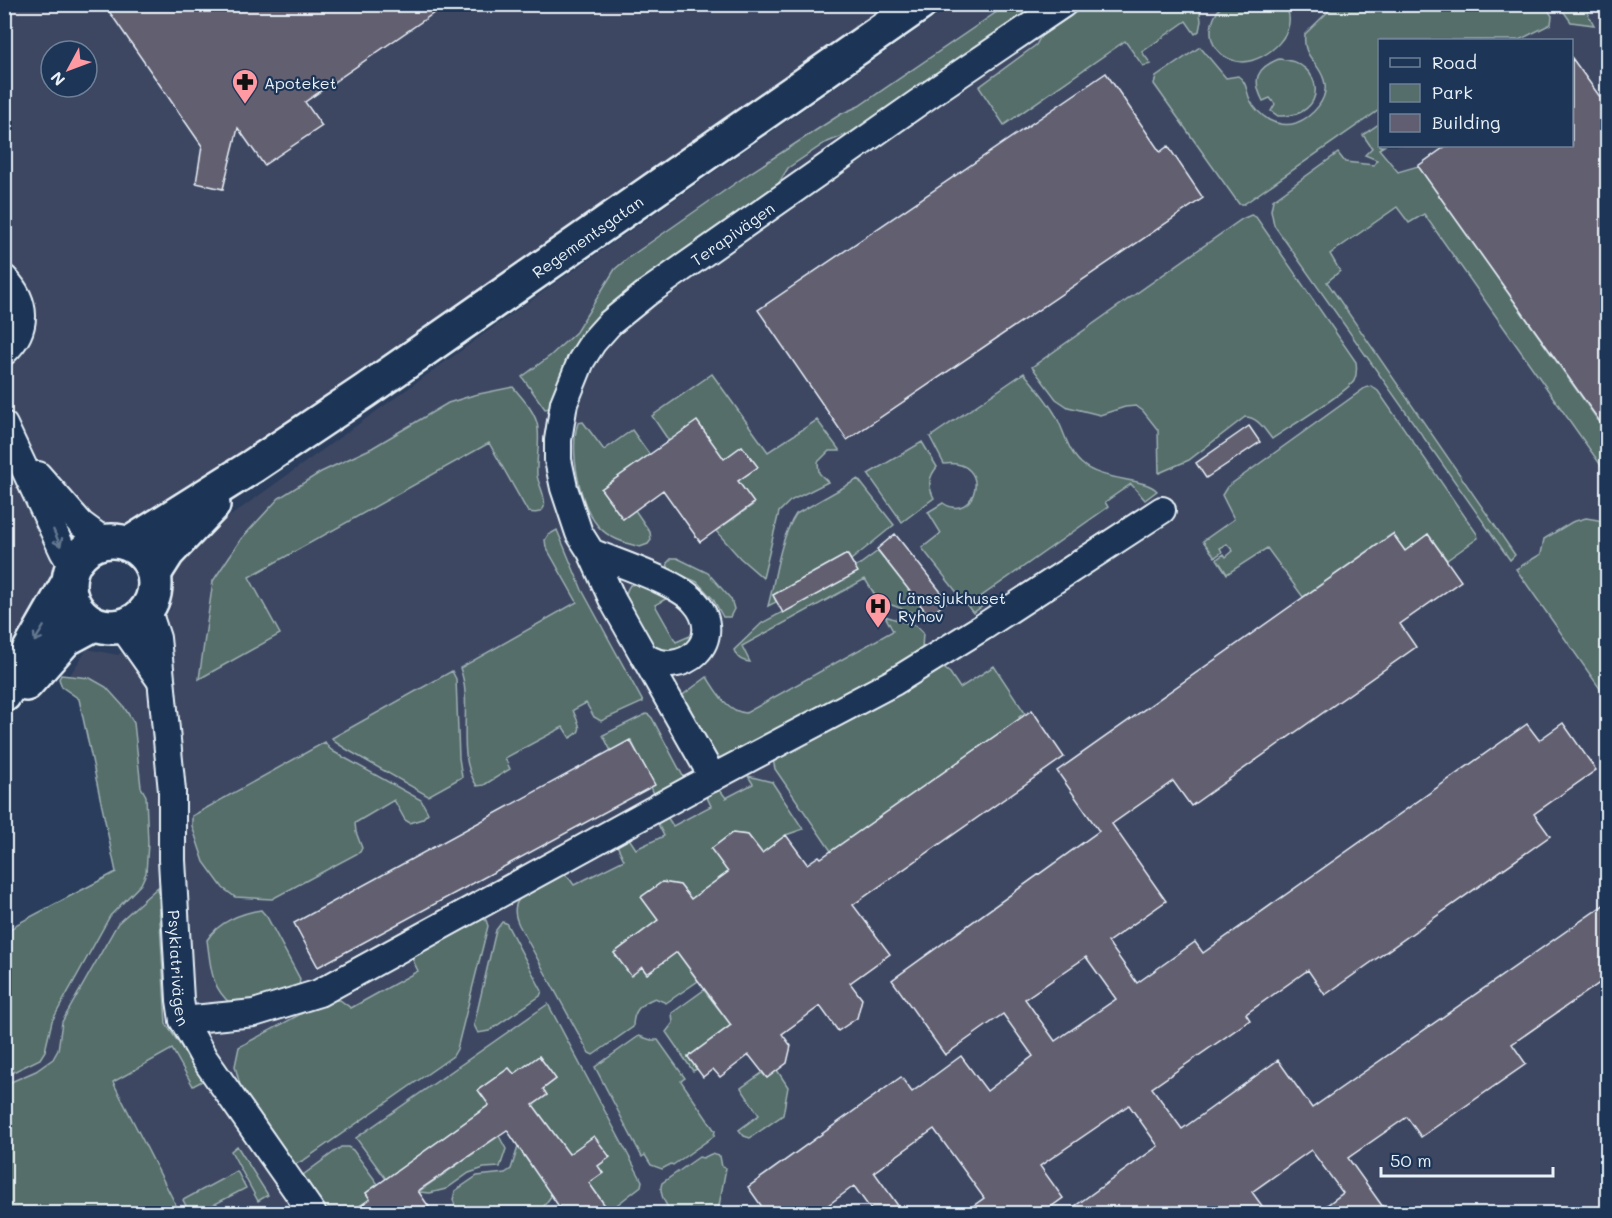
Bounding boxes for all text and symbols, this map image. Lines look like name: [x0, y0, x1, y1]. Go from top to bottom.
north arrow: [39, 39, 99, 99]
legend: [1378, 39, 1573, 147]
text: Road: [1432, 50, 1477, 74]
pharmacy icon: Apoteket: [230, 67, 260, 105]
text: N: [45, 68, 69, 91]
place label: Apoteket: [264, 72, 337, 93]
text: Park: [1432, 80, 1473, 104]
text: Building: [1432, 110, 1500, 134]
street label: Regementsgatan: [527, 190, 647, 282]
street label: Terapivägen: [686, 197, 778, 270]
one-way arrow: [52, 528, 63, 546]
place label: Länssjukhuset Ryhov: [898, 587, 1006, 626]
hospital icon: Länssjukhuset Ryhov: [863, 591, 893, 629]
one-way arrow: [32, 625, 44, 642]
street label: Psykiatrivägen: [164, 909, 194, 1029]
scale bar: [1381, 1140, 1554, 1178]
text: 50 m: [1390, 1148, 1432, 1172]

